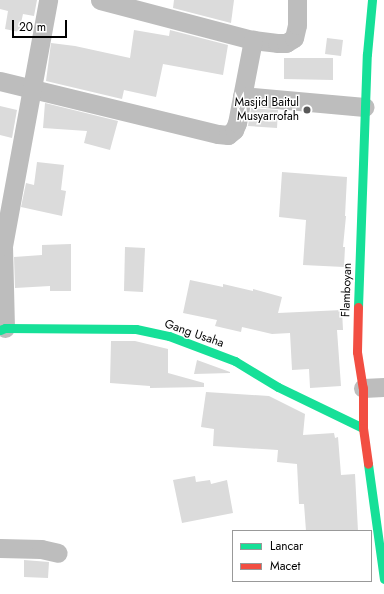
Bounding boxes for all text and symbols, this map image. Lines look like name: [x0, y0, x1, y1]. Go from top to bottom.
scale bar: [14, 12, 69, 38]
text: 20 m: [19, 18, 46, 36]
place label: Masjid Baitul Musyarrofah: [235, 96, 299, 124]
marker: Masjid Baitul Musyarrofah: [302, 105, 312, 115]
street label: Flamboyan: [339, 263, 355, 317]
street label: Gang Usaha: [162, 317, 226, 351]
legend: [232, 530, 372, 582]
text: Lancar: [270, 537, 303, 555]
text: Macet: [270, 557, 300, 575]

